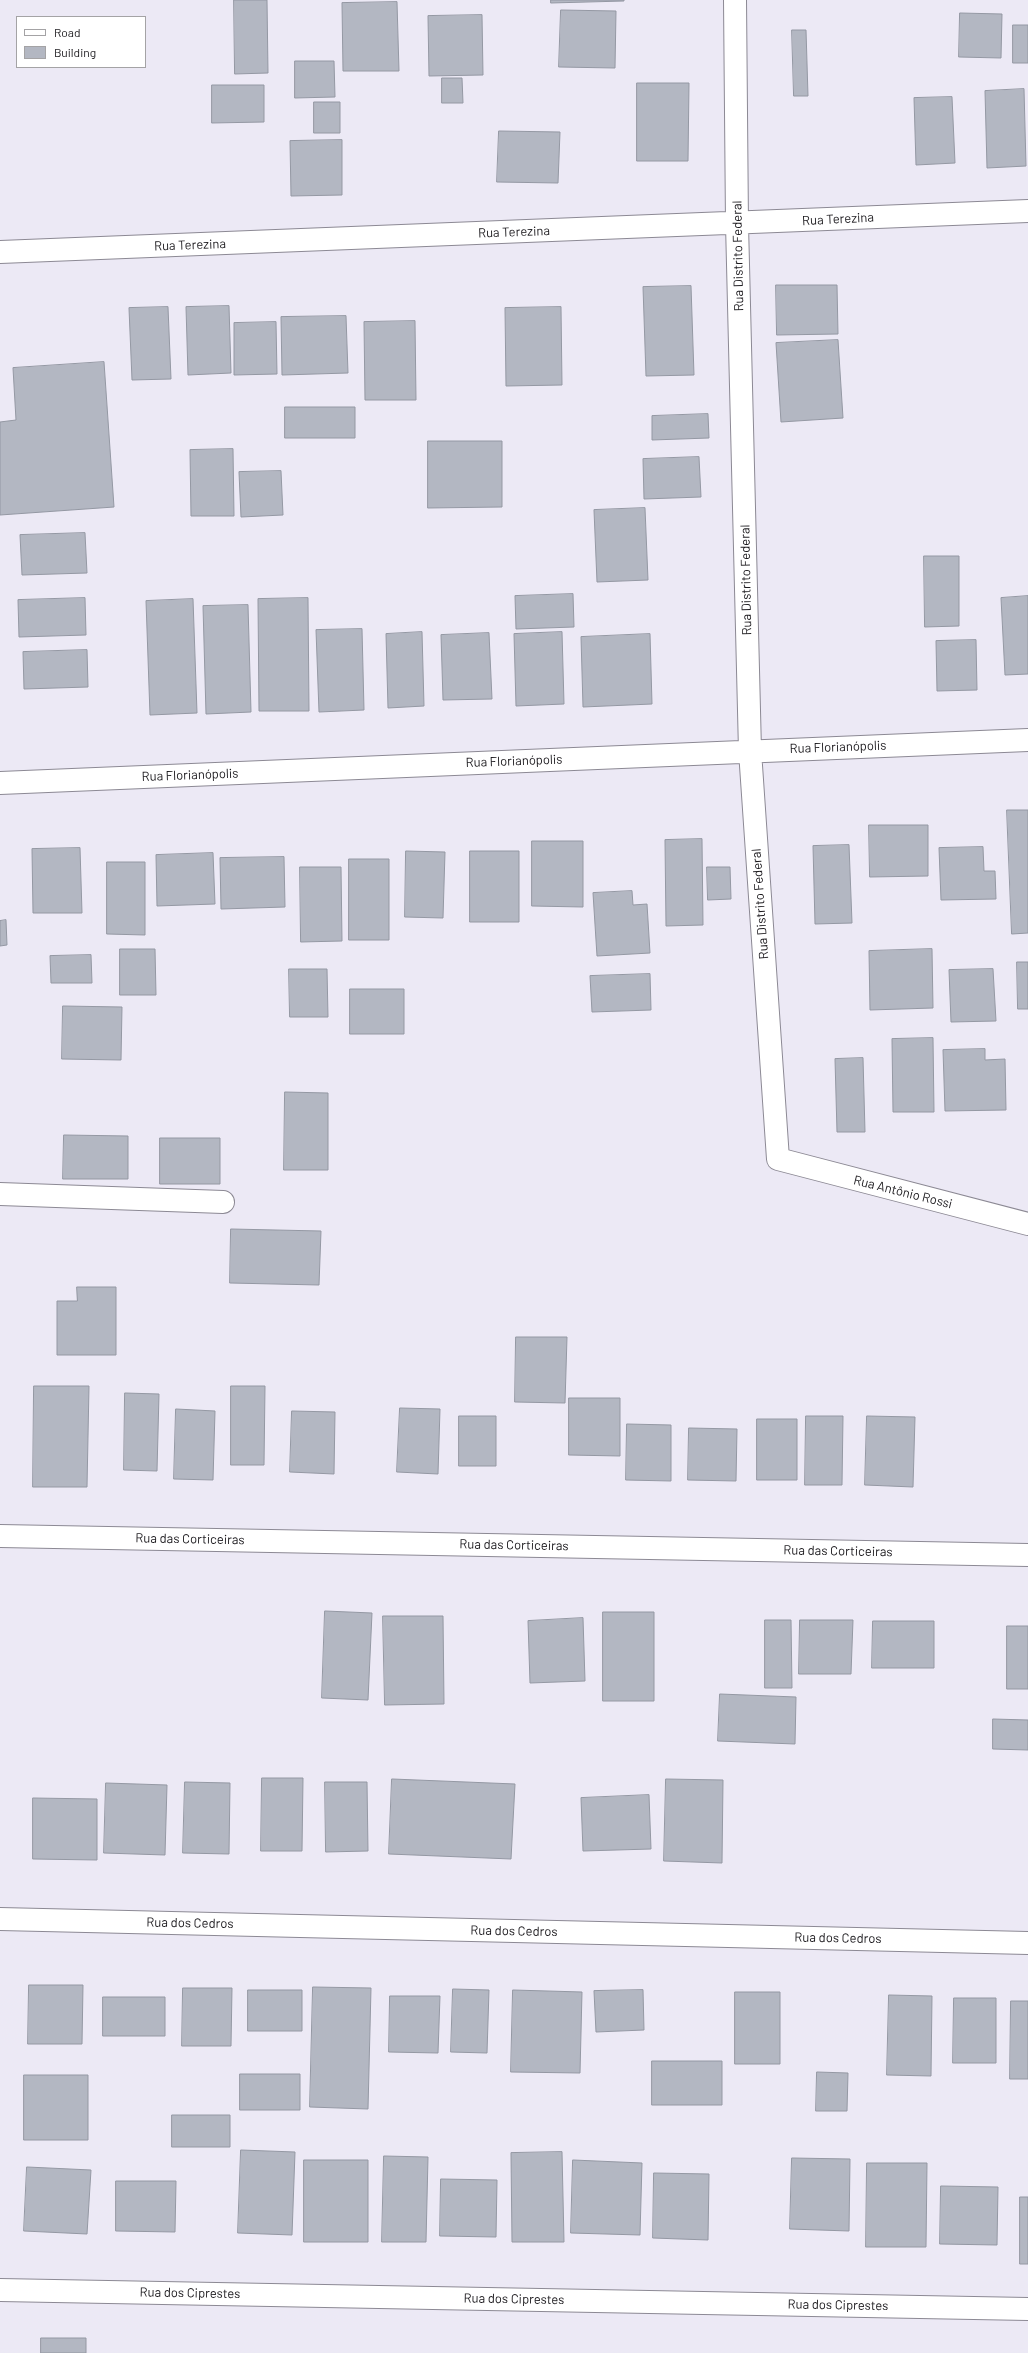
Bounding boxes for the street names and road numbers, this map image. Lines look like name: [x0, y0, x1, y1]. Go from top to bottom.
street label: Rua Distrito Federal: [729, 200, 747, 312]
street label: Rua Terezina: [802, 209, 874, 229]
street label: Rua Terezina: [478, 223, 550, 241]
street label: Rua Terezina: [154, 236, 226, 254]
street label: Rua Distrito Federal: [737, 524, 755, 636]
street label: Rua Florianópolis: [789, 738, 887, 756]
street label: Rua Florianópolis: [465, 752, 563, 770]
street label: Rua Florianópolis: [141, 766, 239, 784]
street label: Rua Distrito Federal: [748, 848, 772, 960]
street label: Rua Antônio Rossi: [852, 1172, 954, 1212]
street label: Rua das Corticeiras: [135, 1530, 245, 1548]
street label: Rua das Corticeiras: [459, 1536, 569, 1554]
street label: Rua das Corticeiras: [783, 1542, 893, 1560]
street label: Rua dos Cedros: [146, 1914, 234, 1932]
street label: Rua dos Cedros: [470, 1922, 558, 1940]
street label: Rua dos Cedros: [794, 1929, 882, 1947]
street label: Rua dos Ciprestes: [139, 2284, 241, 2302]
street label: Rua dos Ciprestes: [463, 2290, 565, 2308]
street label: Rua dos Ciprestes: [787, 2296, 889, 2314]

